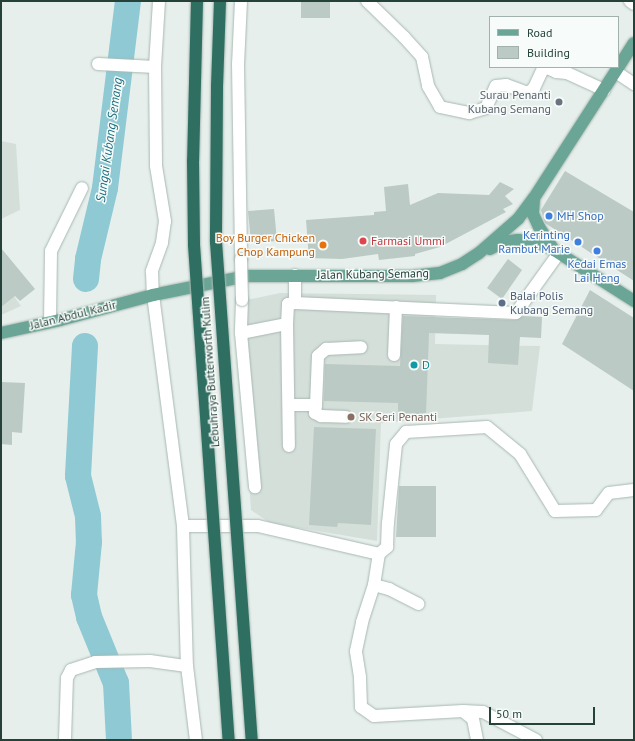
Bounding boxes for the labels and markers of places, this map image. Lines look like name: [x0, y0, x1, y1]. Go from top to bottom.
place label: Surau Penanti Kubang Semang: [468, 88, 551, 116]
marker: Surau Penanti Kubang Semang: [554, 97, 564, 107]
place label: MH Shop: [557, 209, 604, 223]
marker: MH Shop: [544, 211, 554, 221]
place label: Kerinting Rambut Marie: [498, 228, 570, 256]
place label: Boy Burger Chicken Chop Kampung: [215, 231, 315, 259]
place label: Farmasi Ummi: [371, 234, 445, 248]
marker: Farmasi Ummi: [358, 236, 368, 246]
marker: Kerinting Rambut Marie: [573, 237, 583, 247]
marker: Boy Burger Chicken Chop Kampung: [318, 240, 328, 250]
marker: Kedai Emas Lai Heng: [592, 246, 602, 256]
place label: Kedai Emas Lai Heng: [568, 257, 626, 285]
place label: Balai Polis Kubang Semang: [510, 289, 593, 317]
marker: Balai Polis Kubang Semang: [497, 298, 507, 308]
place label: D: [422, 358, 430, 372]
marker: D: [409, 360, 419, 370]
place label: SK Seri Penanti: [359, 410, 438, 424]
marker: SK Seri Penanti: [346, 412, 356, 422]

